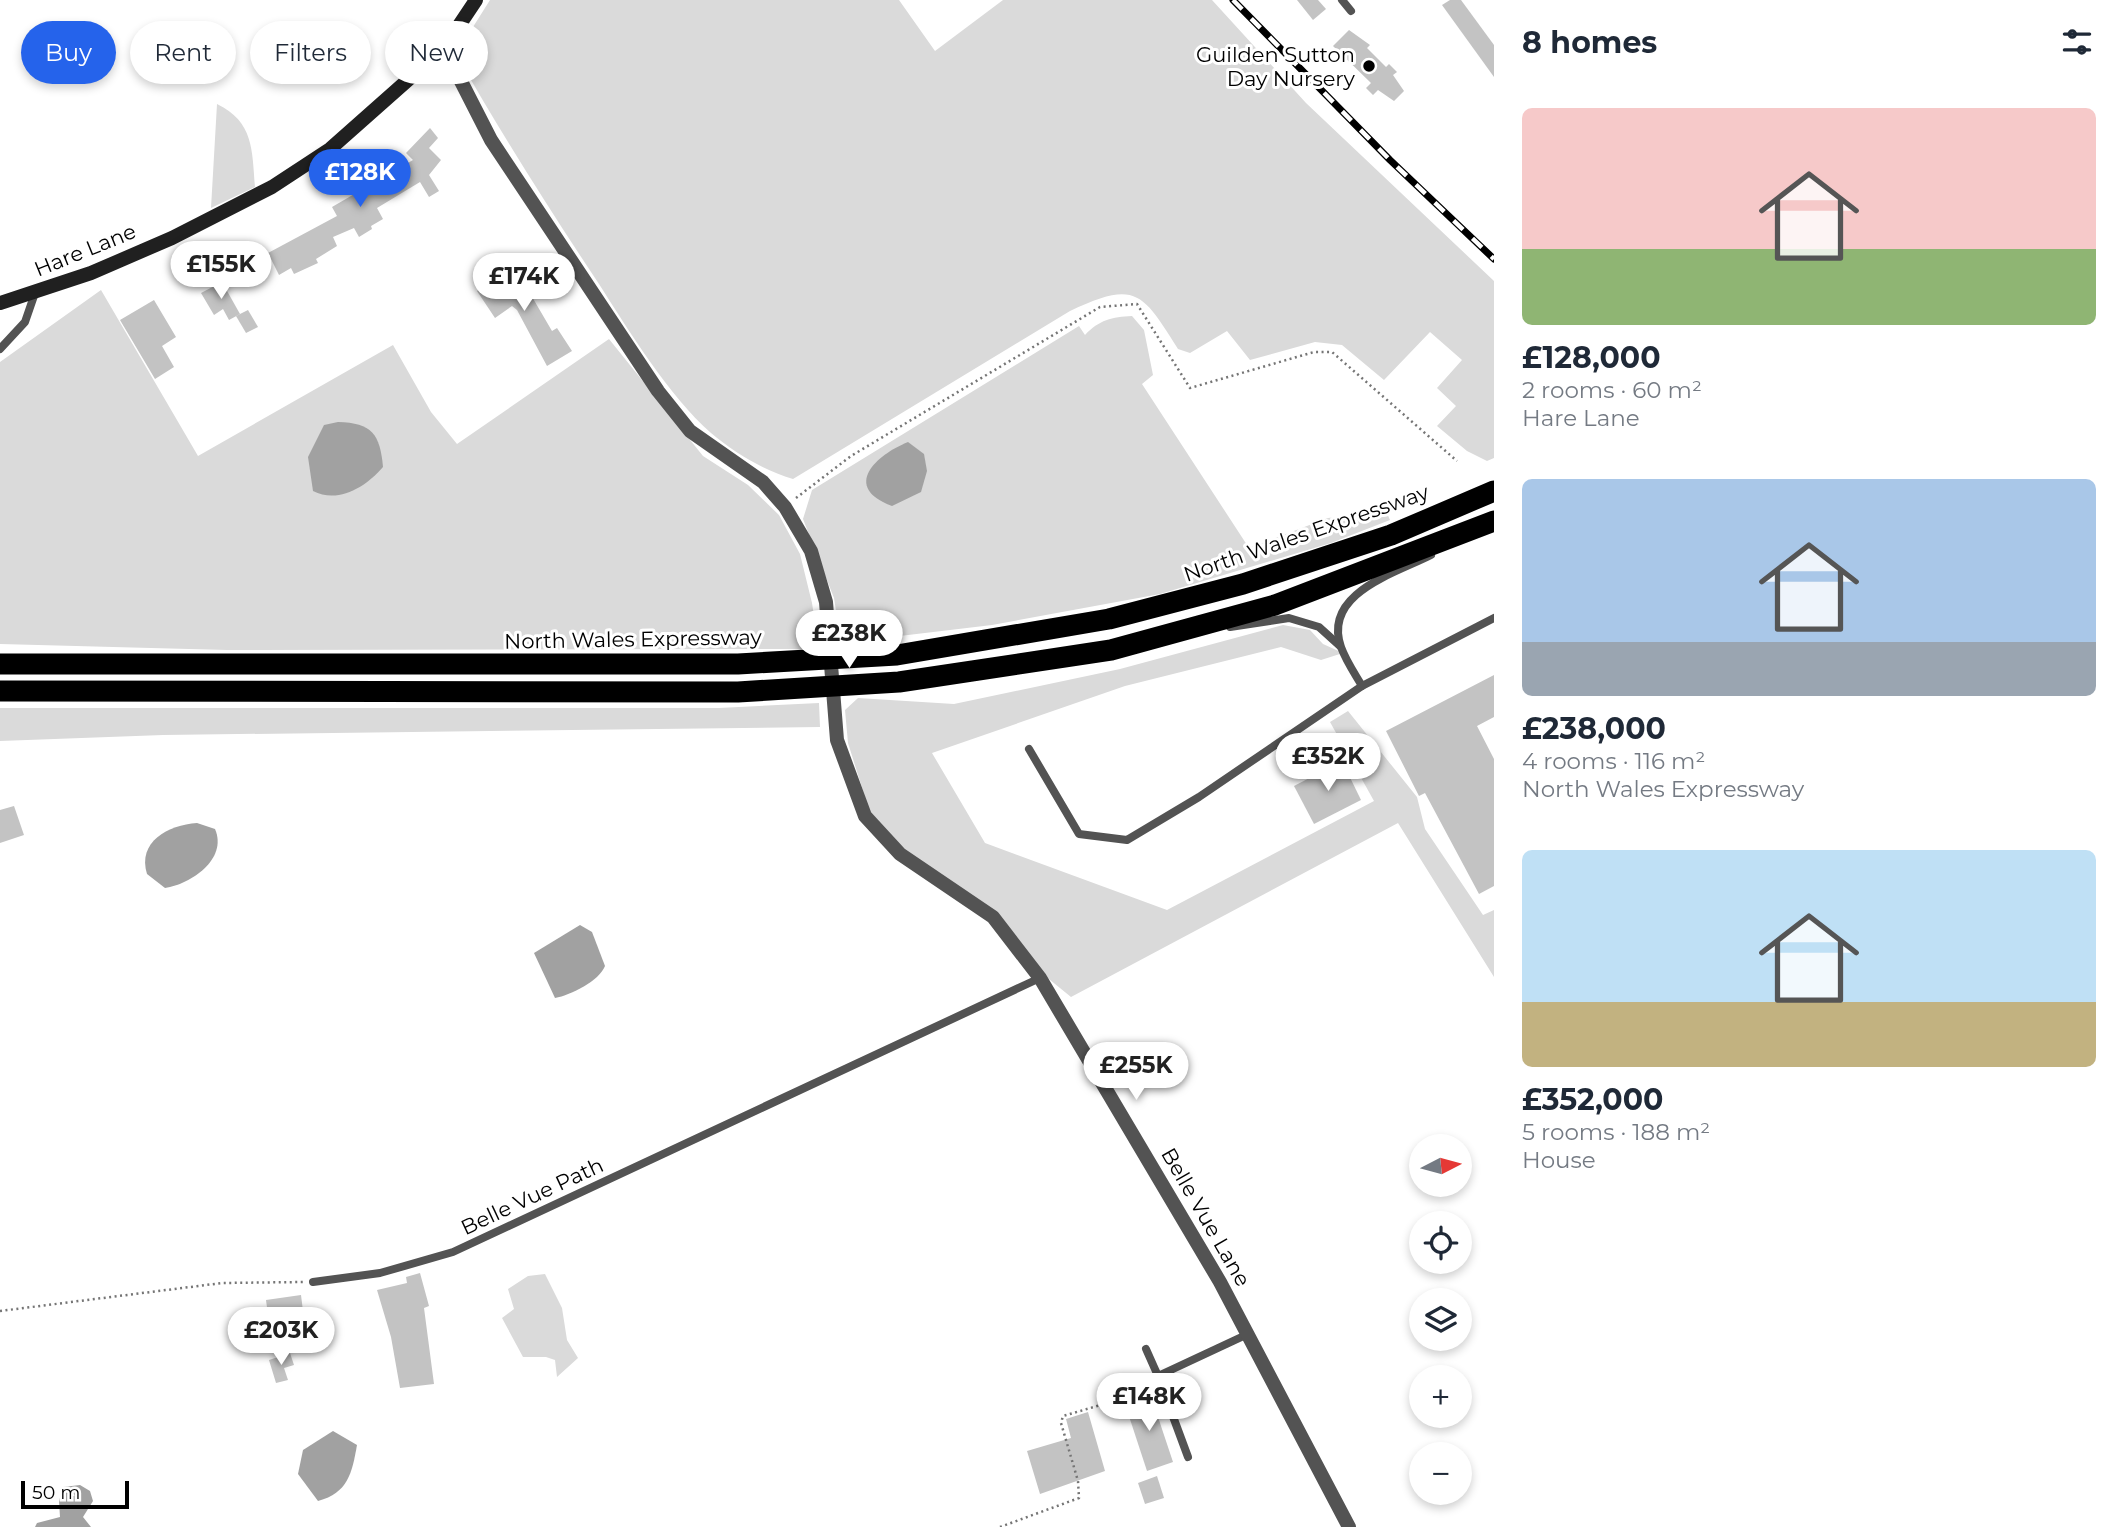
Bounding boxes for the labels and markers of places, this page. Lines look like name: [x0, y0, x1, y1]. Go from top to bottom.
place label: Guilden Sutton Day Nursery: [1196, 42, 1356, 91]
marker: Guilden Sutton Day Nursery: [1361, 58, 1377, 74]
pin: £128K: [311, 150, 409, 209]
pin: £155K: [172, 242, 270, 301]
pin: £174K: [475, 254, 573, 313]
pin: £238K: [800, 610, 898, 670]
pin: £352K: [1279, 734, 1377, 793]
pin: £255K: [1087, 1042, 1185, 1102]
pin: £203K: [232, 1308, 330, 1367]
pin: £148K: [1100, 1374, 1198, 1433]

